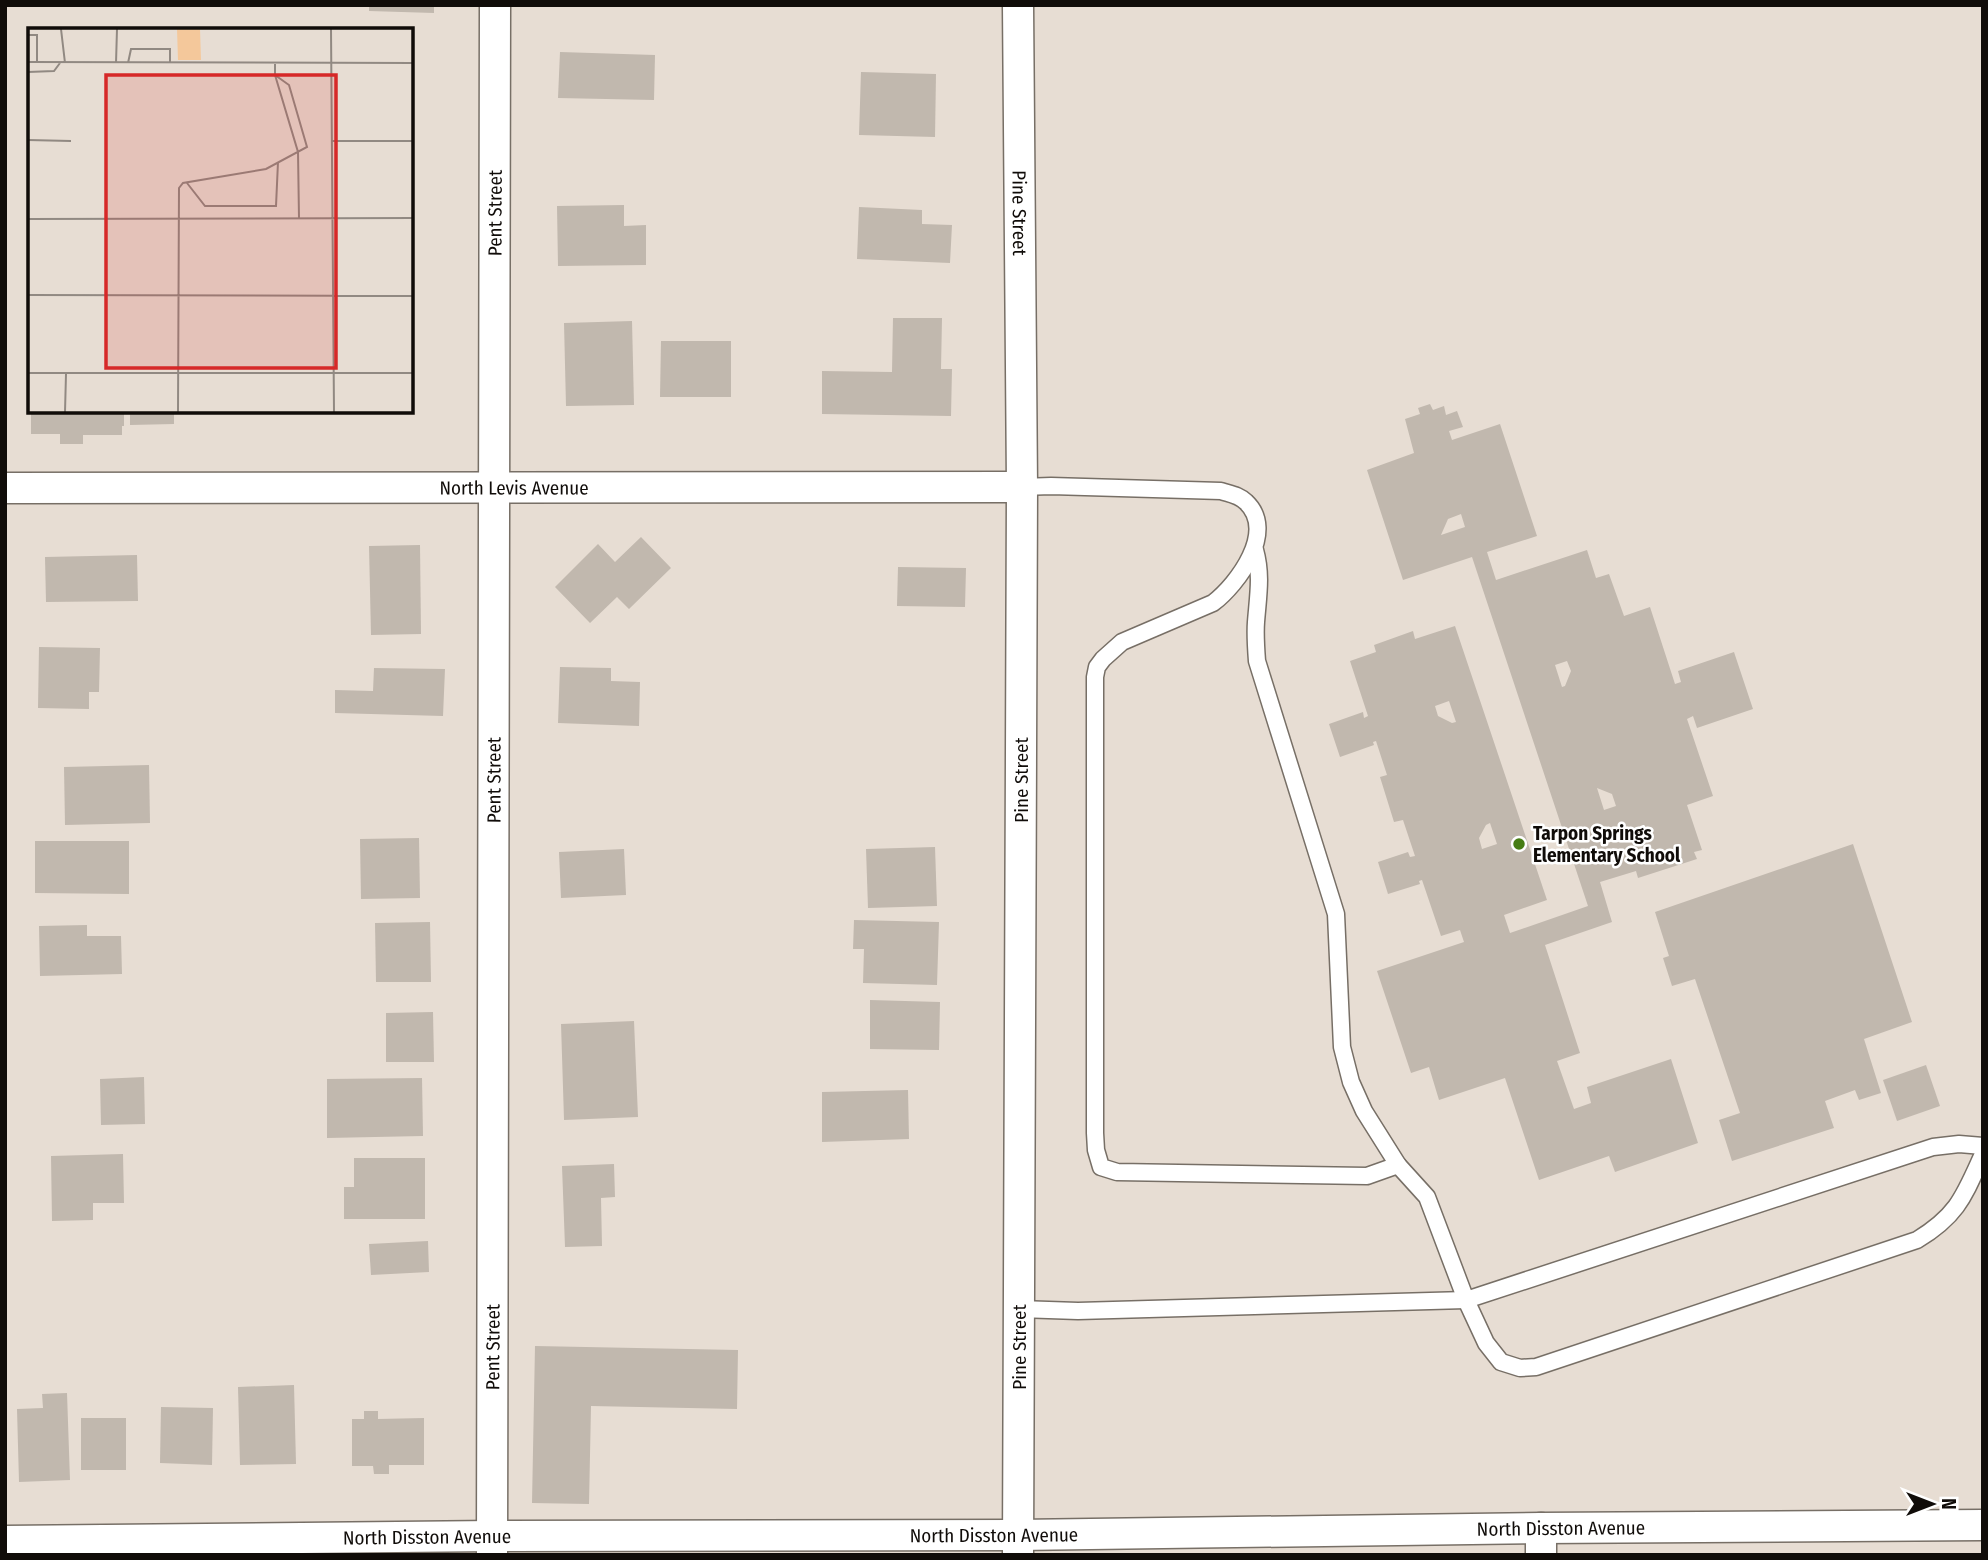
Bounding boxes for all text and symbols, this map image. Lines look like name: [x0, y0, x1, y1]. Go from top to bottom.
inset map: [28, 28, 413, 413]
street label: Pent Street: [484, 169, 507, 256]
street label: Pine Street: [1007, 170, 1031, 257]
street label: North Levis Avenue: [439, 476, 589, 500]
street label: Pent Street: [482, 736, 506, 823]
street label: Pine Street: [1010, 737, 1033, 823]
place label: Tarpon Springs Elementary School: [1533, 822, 1681, 867]
marker: Tarpon Springs Elementary School: [1511, 836, 1527, 852]
street label: Pent Street: [481, 1303, 504, 1390]
street label: Pine Street: [1008, 1304, 1031, 1390]
north arrow: [1897, 1469, 1967, 1539]
text: N: [1937, 1498, 1960, 1510]
street label: North Disston Avenue: [1477, 1516, 1645, 1541]
street label: North Disston Avenue: [910, 1523, 1078, 1547]
street label: North Disston Avenue: [343, 1525, 511, 1550]

